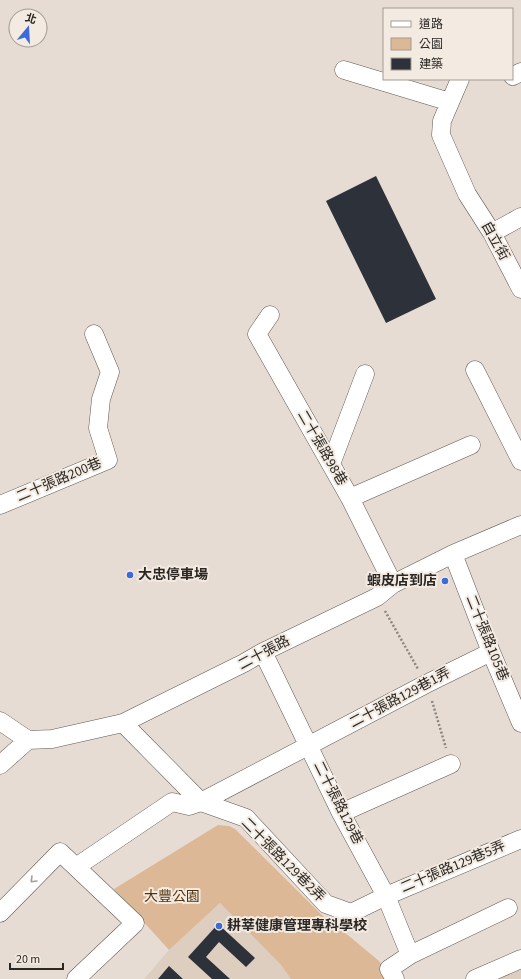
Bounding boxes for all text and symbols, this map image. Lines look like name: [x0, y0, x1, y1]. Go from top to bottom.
north arrow: [8, 8, 48, 48]
legend: [383, 8, 513, 80]
text: 北: [23, 10, 38, 28]
text: 道路: [419, 16, 443, 33]
text: 公園: [419, 36, 443, 53]
text: 建築: [419, 56, 443, 73]
street label: 自立街: [476, 218, 514, 264]
street label: 二十張路98巷: [292, 407, 352, 489]
street label: 二十張路200巷: [13, 453, 105, 507]
place label: 大忠停車場: [138, 565, 208, 585]
marker: 大忠停車場: [125, 570, 135, 580]
place label: 蝦皮店到店: [367, 571, 437, 591]
marker: 蝦皮店到店: [440, 576, 450, 586]
street label: 二十張路105巷: [461, 592, 513, 684]
street label: 二十張路: [235, 631, 293, 675]
street label: 二十張路129巷1弄: [346, 663, 454, 733]
street label: 二十張路129巷: [308, 758, 368, 848]
street label: 二十張路129巷2弄: [236, 813, 330, 907]
street label: 二十張路129巷5弄: [398, 836, 508, 898]
one-way arrow: [30, 875, 38, 883]
park label: 大豐公園: [144, 887, 200, 907]
place label: 耕莘健康管理專科學校: [227, 916, 367, 936]
marker: 耕莘健康管理專科學校: [214, 921, 224, 931]
scale bar: [10, 945, 63, 971]
text: 20 m: [16, 951, 40, 968]

